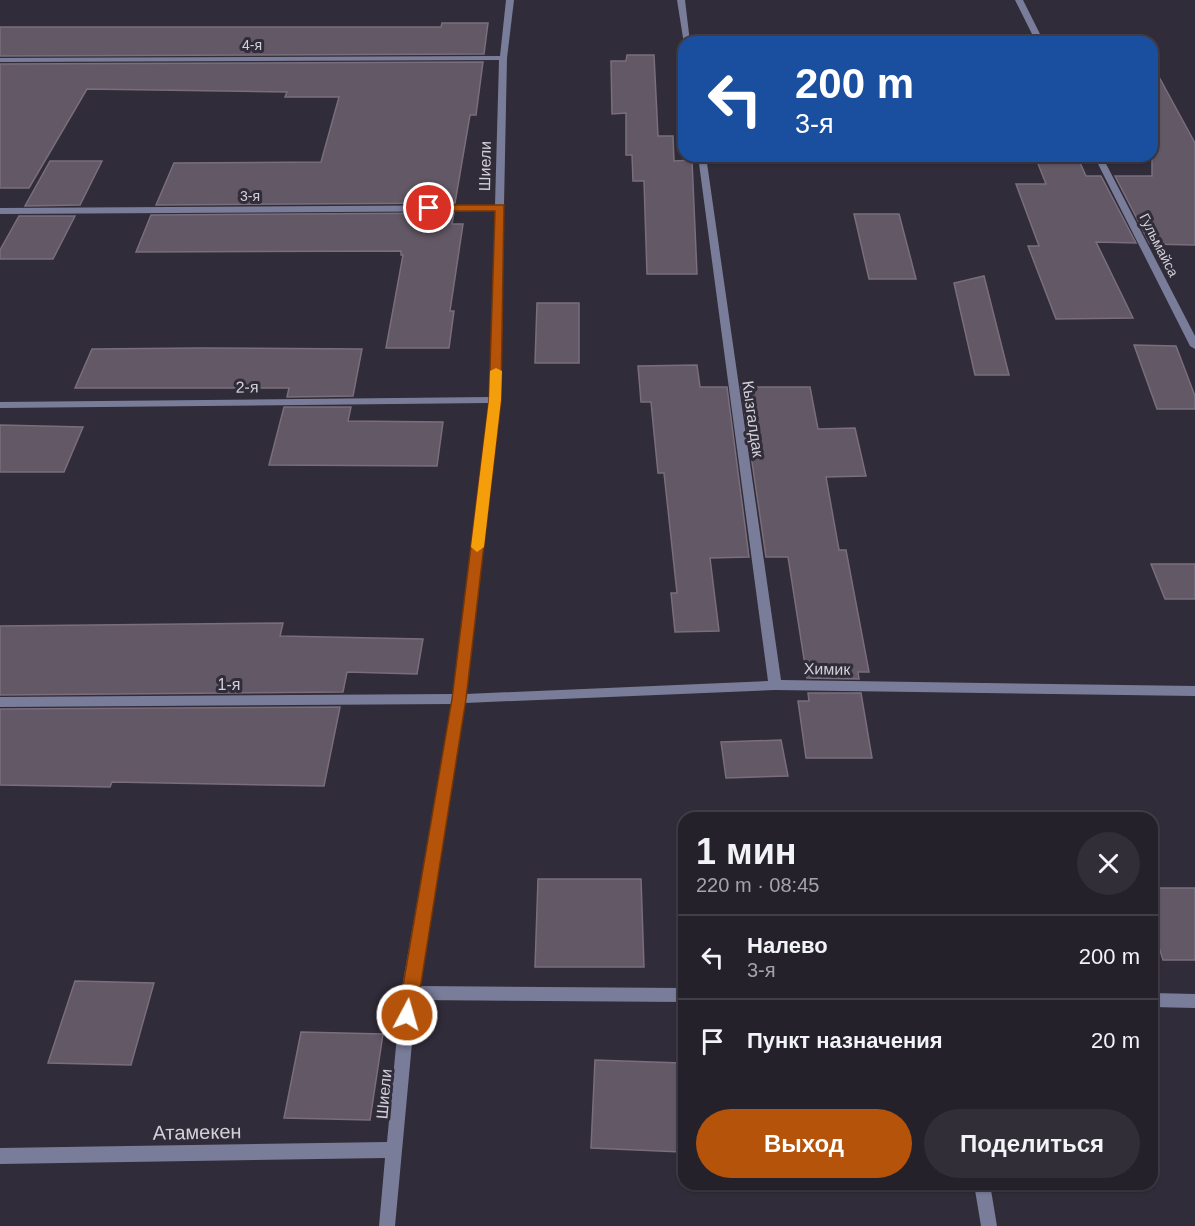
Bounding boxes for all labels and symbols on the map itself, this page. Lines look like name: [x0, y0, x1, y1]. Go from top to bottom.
street label: 4-я: [242, 37, 262, 53]
street label: Шиели: [476, 141, 494, 191]
pin: [403, 182, 454, 233]
street label: 3-я: [240, 188, 260, 204]
street label: Гульмайса: [1136, 211, 1182, 279]
street label: 2-я: [235, 378, 259, 396]
street label: Кызгалдак: [739, 380, 767, 459]
street label: Химик: [804, 660, 851, 678]
street label: 1-я: [218, 676, 240, 693]
position arrow: [375, 983, 439, 1047]
street label: Шиели: [373, 1068, 395, 1120]
street label: Атамекен: [152, 1120, 242, 1144]

